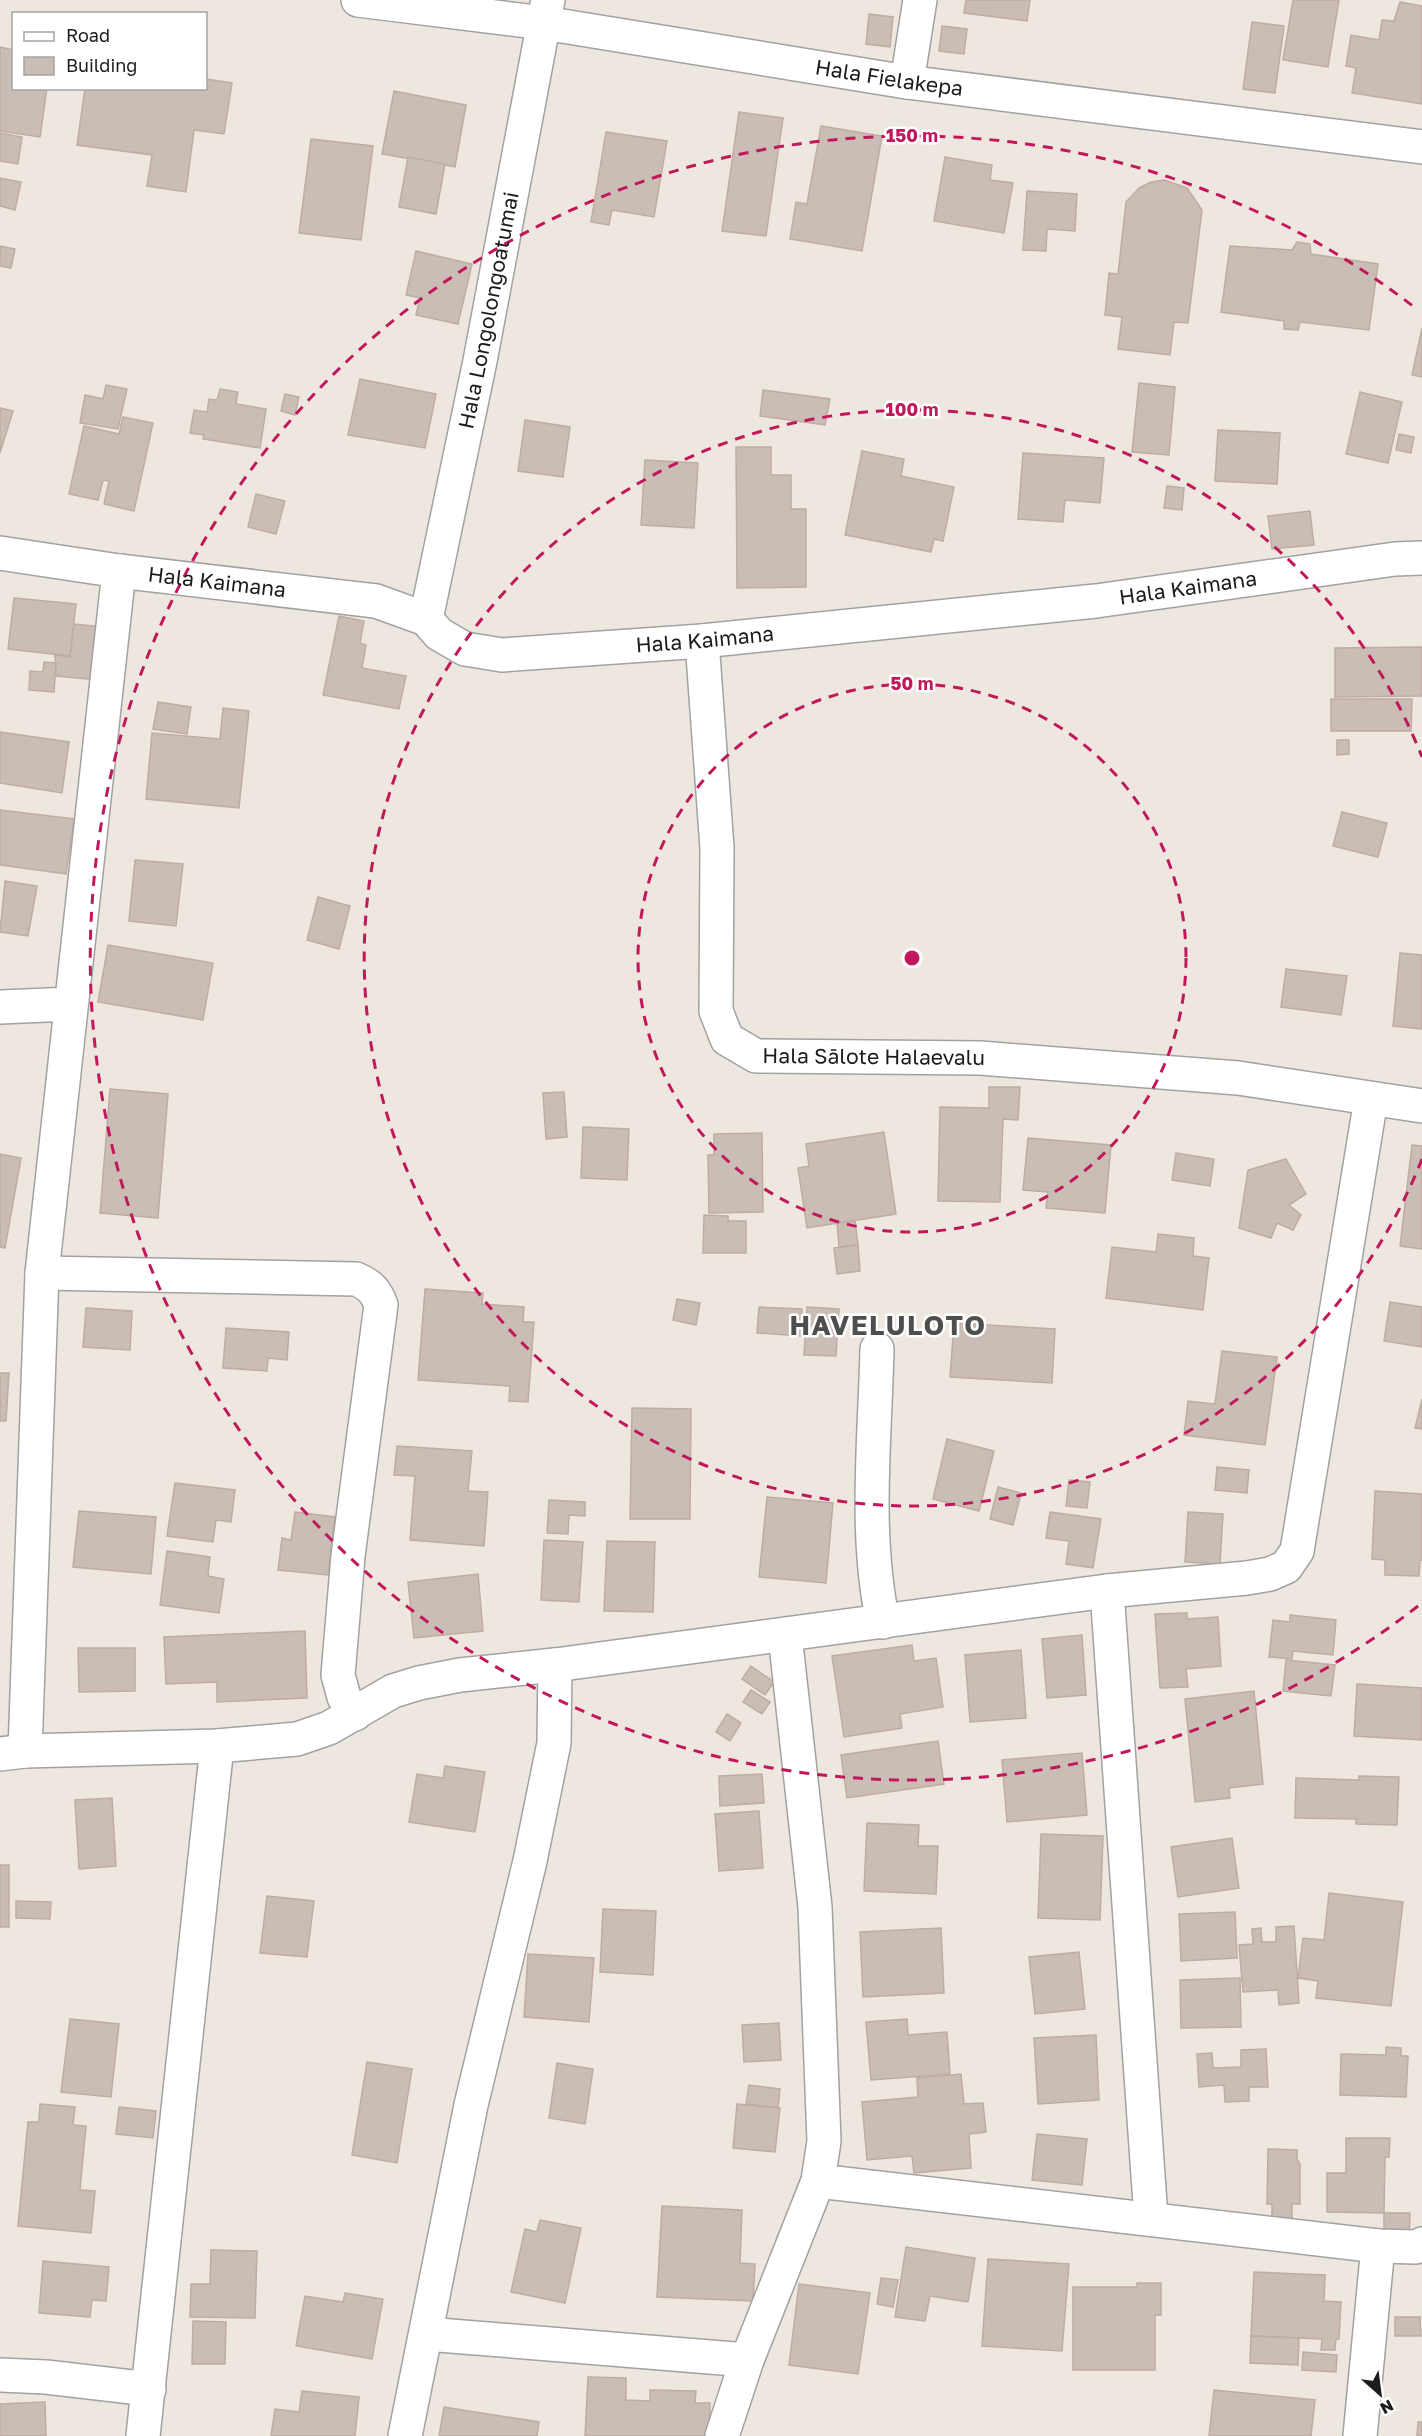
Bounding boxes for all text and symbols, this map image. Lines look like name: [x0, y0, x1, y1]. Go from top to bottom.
legend: [12, 12, 207, 90]
text: Road: [66, 24, 110, 46]
street label: Hala Fielakepa: [814, 53, 965, 101]
text: Building: [66, 54, 137, 76]
text: 150 m: [886, 124, 938, 146]
street label: Hala Longolongoatumai: [452, 189, 524, 431]
text: 100 m: [886, 398, 938, 420]
street label: Hala Kaimana: [147, 560, 288, 602]
street label: Hala Kaimana: [1117, 565, 1258, 610]
street label: Hala Kaimana: [635, 620, 775, 658]
text: 50 m: [891, 672, 933, 694]
centre of rings: [902, 948, 922, 968]
street label: Hala Sālote Halaevalu: [762, 1042, 985, 1070]
district label: HAVELULOTO: [789, 1309, 987, 1341]
north arrow: [1350, 2364, 1410, 2424]
text: N: [1377, 2396, 1397, 2419]

